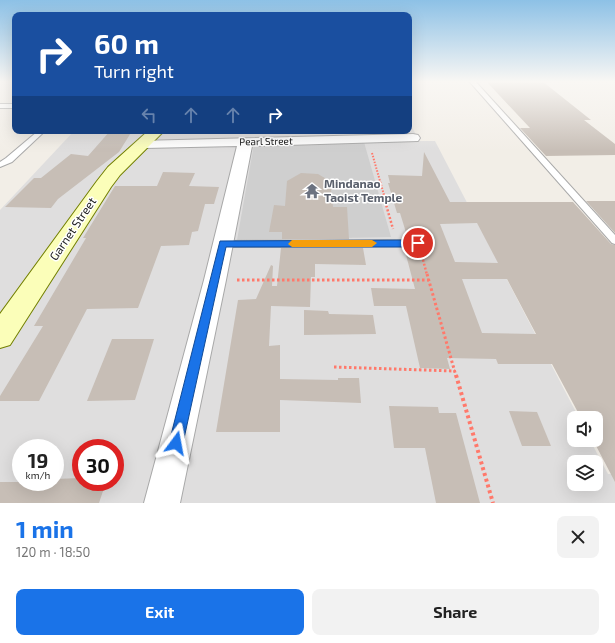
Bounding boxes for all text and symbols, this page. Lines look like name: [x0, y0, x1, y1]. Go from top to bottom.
text: 60 m: [94, 26, 159, 60]
icon: right: [28, 28, 80, 80]
text: Turn right: [94, 60, 174, 82]
icon: left: [138, 104, 160, 126]
icon: ahead: [180, 104, 202, 126]
icon: ahead: [222, 104, 244, 126]
icon: right: [264, 104, 286, 126]
street label: Pearl Street: [239, 135, 293, 147]
place label: Mindanao Taoist Temple: [324, 176, 403, 204]
temple icon: Mindanao Taoist Temple: [303, 182, 321, 200]
street label: Garnet Street: [46, 194, 99, 263]
pin: [401, 226, 435, 260]
icon: arrive: [407, 232, 429, 254]
map controls: [567, 411, 603, 491]
button: sound: [567, 411, 603, 447]
position arrow: [155, 422, 197, 464]
speed limit sign: 30: [72, 439, 124, 491]
text: 19: [28, 448, 48, 472]
button: layers: [567, 455, 603, 491]
text: km/h: [26, 469, 50, 481]
text: 1 min: [16, 514, 74, 543]
button: close: [557, 516, 599, 558]
text: 120 m · 18:50: [16, 544, 90, 560]
button: Exit: [16, 589, 304, 635]
button: Share: [312, 589, 599, 635]

